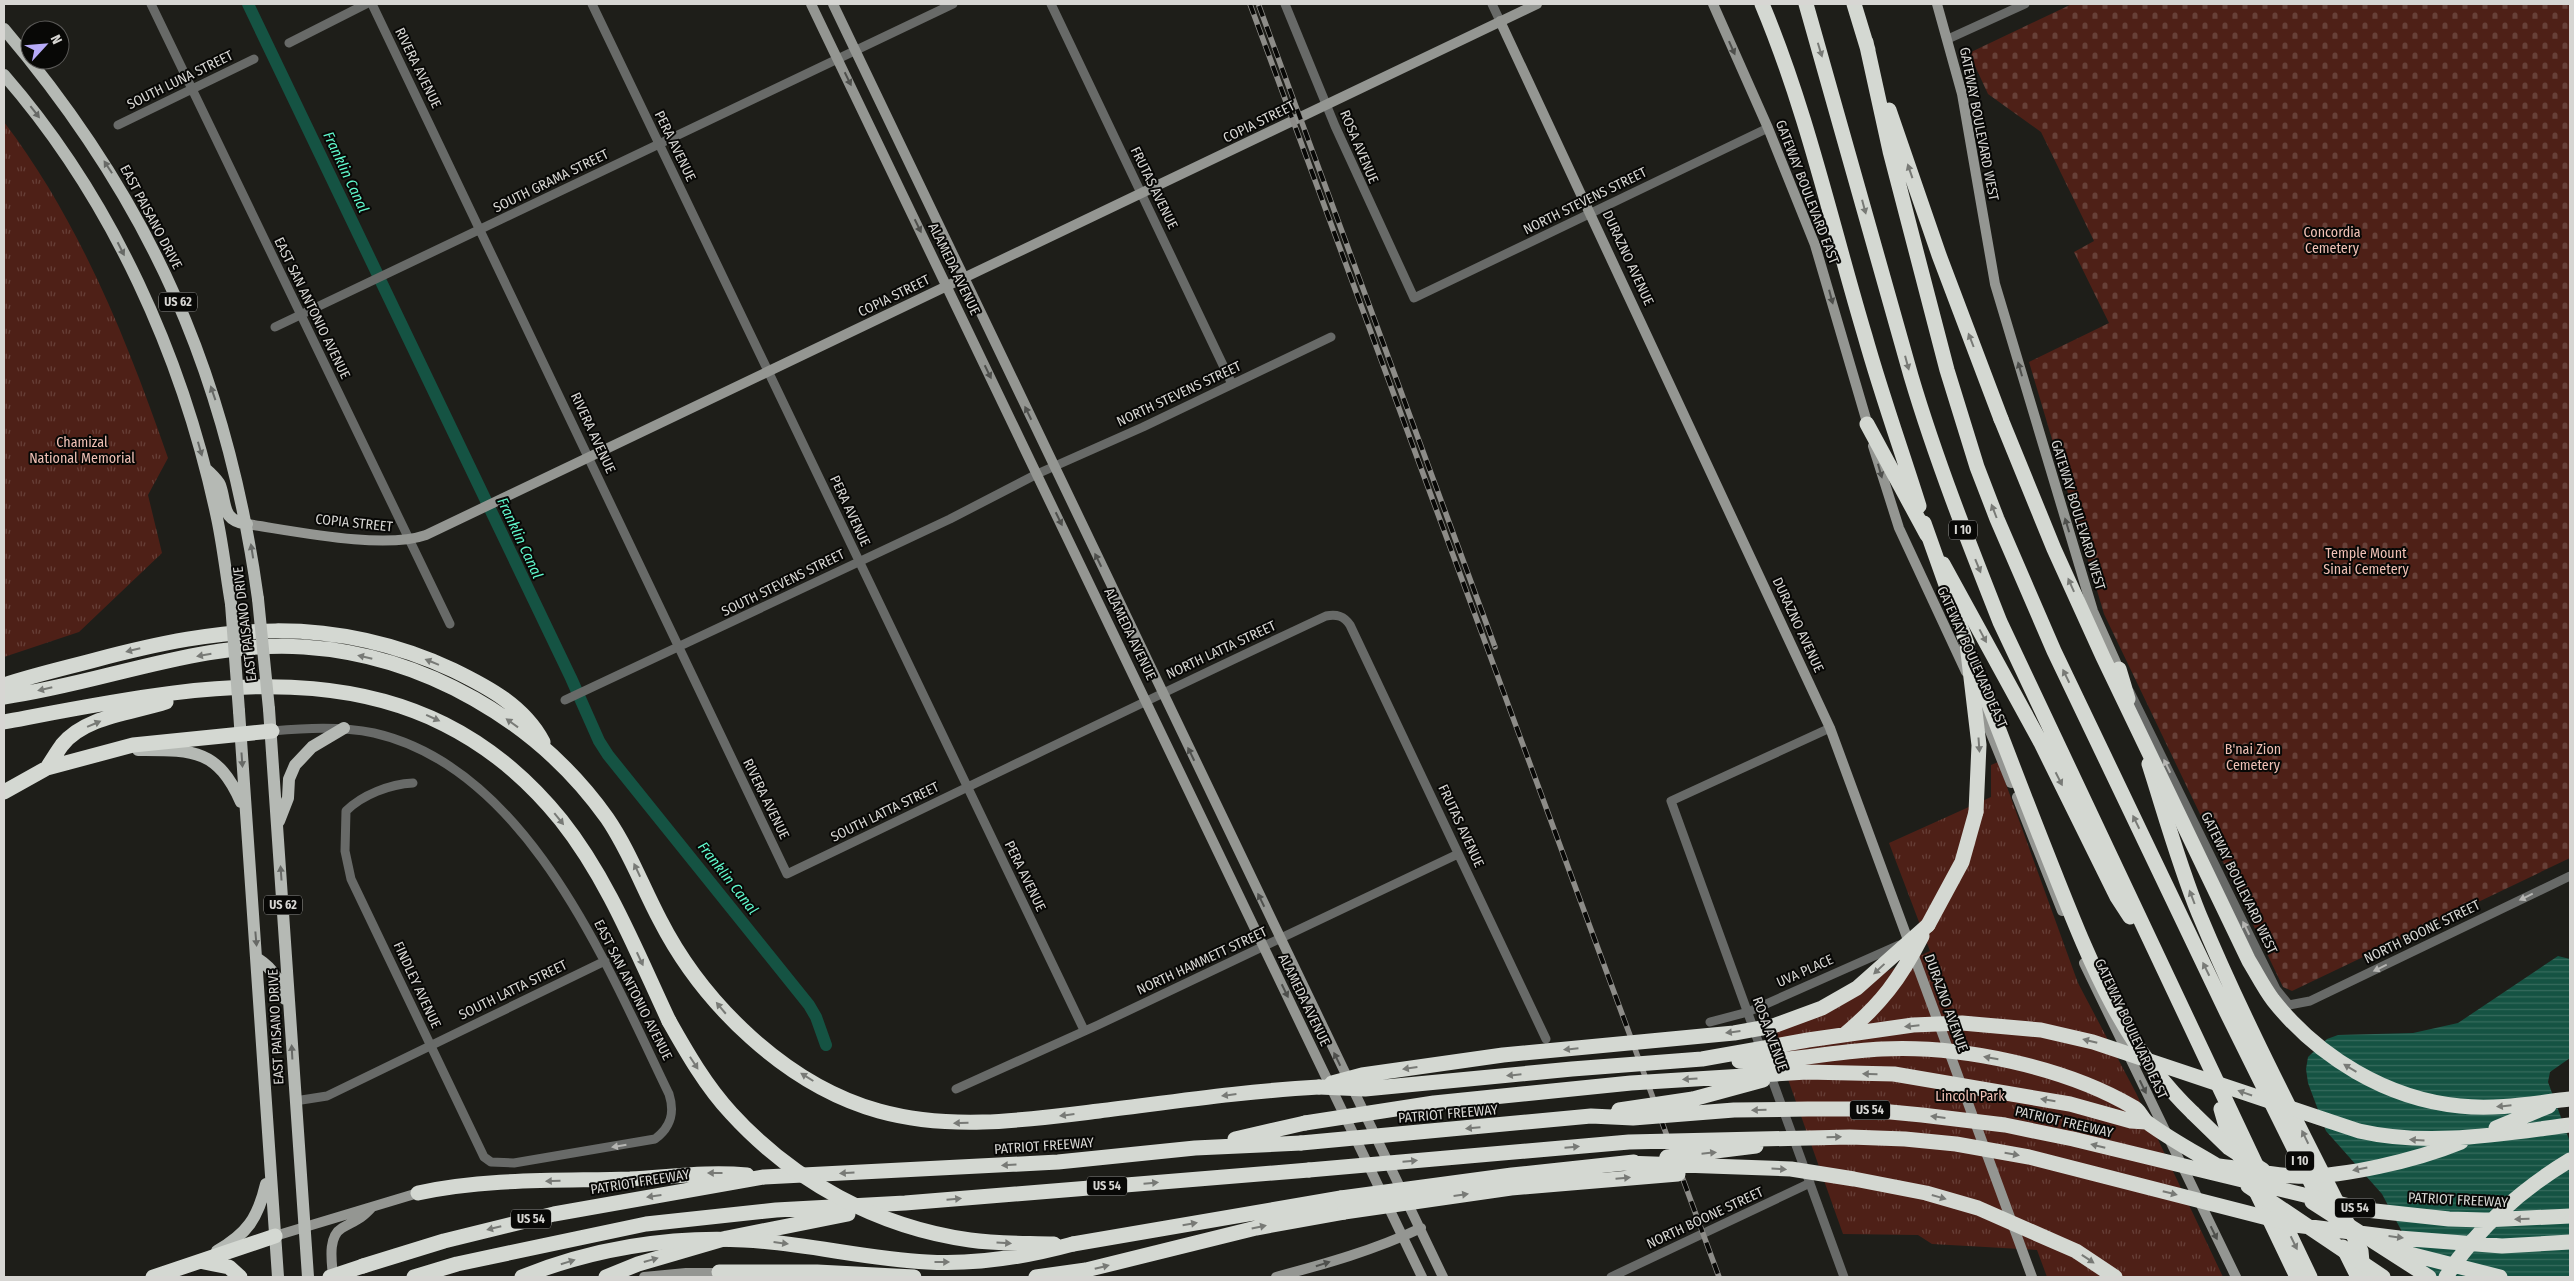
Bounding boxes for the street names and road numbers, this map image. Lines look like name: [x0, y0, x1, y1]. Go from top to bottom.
street label: RIVERA AVENUE: [391, 25, 445, 111]
street label: GATEWAY BOULEVARD WEST: [1956, 46, 2002, 203]
street label: SOUTH LUNA STREET: [124, 47, 236, 113]
street label: COPIA STREET: [1220, 97, 1298, 147]
street label: PERA AVENUE: [651, 108, 700, 184]
street label: ROSA AVENUE: [1336, 108, 1382, 187]
street label: GATEWAY BOULEVARD EAST: [1772, 118, 1843, 267]
street label: FRUTAS AVENUE: [1127, 144, 1181, 232]
street label: SOUTH GRAMA STREET: [491, 145, 612, 216]
street label: EAST PAISANO DRIVE: [116, 162, 186, 272]
street label: NORTH STEVENS STREET: [1520, 163, 1650, 238]
street label: DURAZNO AVENUE: [1599, 208, 1658, 309]
street label: ALAMEDA AVENUE: [924, 220, 984, 318]
street label: EAST SAN ANTONIO AVENUE: [270, 234, 354, 382]
street label: COPIA STREET: [855, 271, 933, 321]
road number: US 62: [159, 292, 197, 312]
street label: NORTH STEVENS STREET: [1114, 357, 1244, 430]
street label: RIVERA AVENUE: [567, 390, 619, 477]
street label: GATEWAY BOULEVARD WEST: [2047, 438, 2109, 593]
street label: PERA AVENUE: [826, 473, 874, 550]
street label: COPIA STREET: [315, 510, 394, 536]
road number: I 10: [1949, 520, 1977, 540]
street label: SOUTH STEVENS STREET: [719, 546, 848, 620]
street label: EAST PAISANO DRIVE: [229, 565, 260, 683]
street label: DURAZNO AVENUE: [1769, 575, 1828, 676]
street label: GATEWAY BOULEVARD EAST: [1933, 584, 2011, 731]
street label: ALAMEDA AVENUE: [1100, 585, 1160, 683]
street label: NORTH LATTA STREET: [1163, 617, 1279, 683]
street label: RIVERA AVENUE: [739, 756, 793, 842]
street label: SOUTH LATTA STREET: [828, 778, 942, 846]
street label: FRUTAS AVENUE: [1434, 782, 1488, 871]
street label: GATEWAY BOULEVARD WEST: [2197, 809, 2281, 957]
street label: PERA AVENUE: [1001, 838, 1050, 914]
road number: US 62: [264, 896, 302, 914]
street label: NORTH BOONE STREET: [2361, 896, 2483, 967]
street label: EAST SAN ANTONIO AVENUE: [590, 917, 676, 1063]
street label: NORTH HAMMETT STREET: [1134, 923, 1270, 999]
street label: FINDLEY AVENUE: [390, 939, 445, 1031]
street label: ALAMEDA AVENUE: [1274, 951, 1334, 1049]
street label: UVA PLACE: [1774, 951, 1836, 991]
street label: DURAZNO AVENUE: [1920, 952, 1972, 1055]
street label: SOUTH LATTA STREET: [456, 956, 570, 1024]
street label: GATEWAY BOULEVARD EAST: [2091, 956, 2171, 1102]
street label: EAST PAISANO DRIVE: [264, 968, 288, 1085]
street label: ROSA AVENUE: [1749, 994, 1791, 1074]
road number: US 54: [1850, 1100, 1890, 1120]
street label: PATRIOT FREEWAY: [1397, 1101, 1499, 1127]
street label: PATRIOT FREEWAY: [2013, 1102, 2115, 1142]
street label: PATRIOT FREEWAY: [994, 1134, 1095, 1158]
road number: I 10: [2286, 1152, 2314, 1170]
street label: PATRIOT FREEWAY: [589, 1166, 691, 1198]
road number: US 54: [1087, 1176, 1127, 1196]
street label: NORTH BOONE STREET: [1644, 1183, 1767, 1253]
street label: PATRIOT FREEWAY: [2408, 1189, 2508, 1211]
road number: US 54: [2335, 1198, 2375, 1218]
road number: US 54: [511, 1210, 551, 1228]

